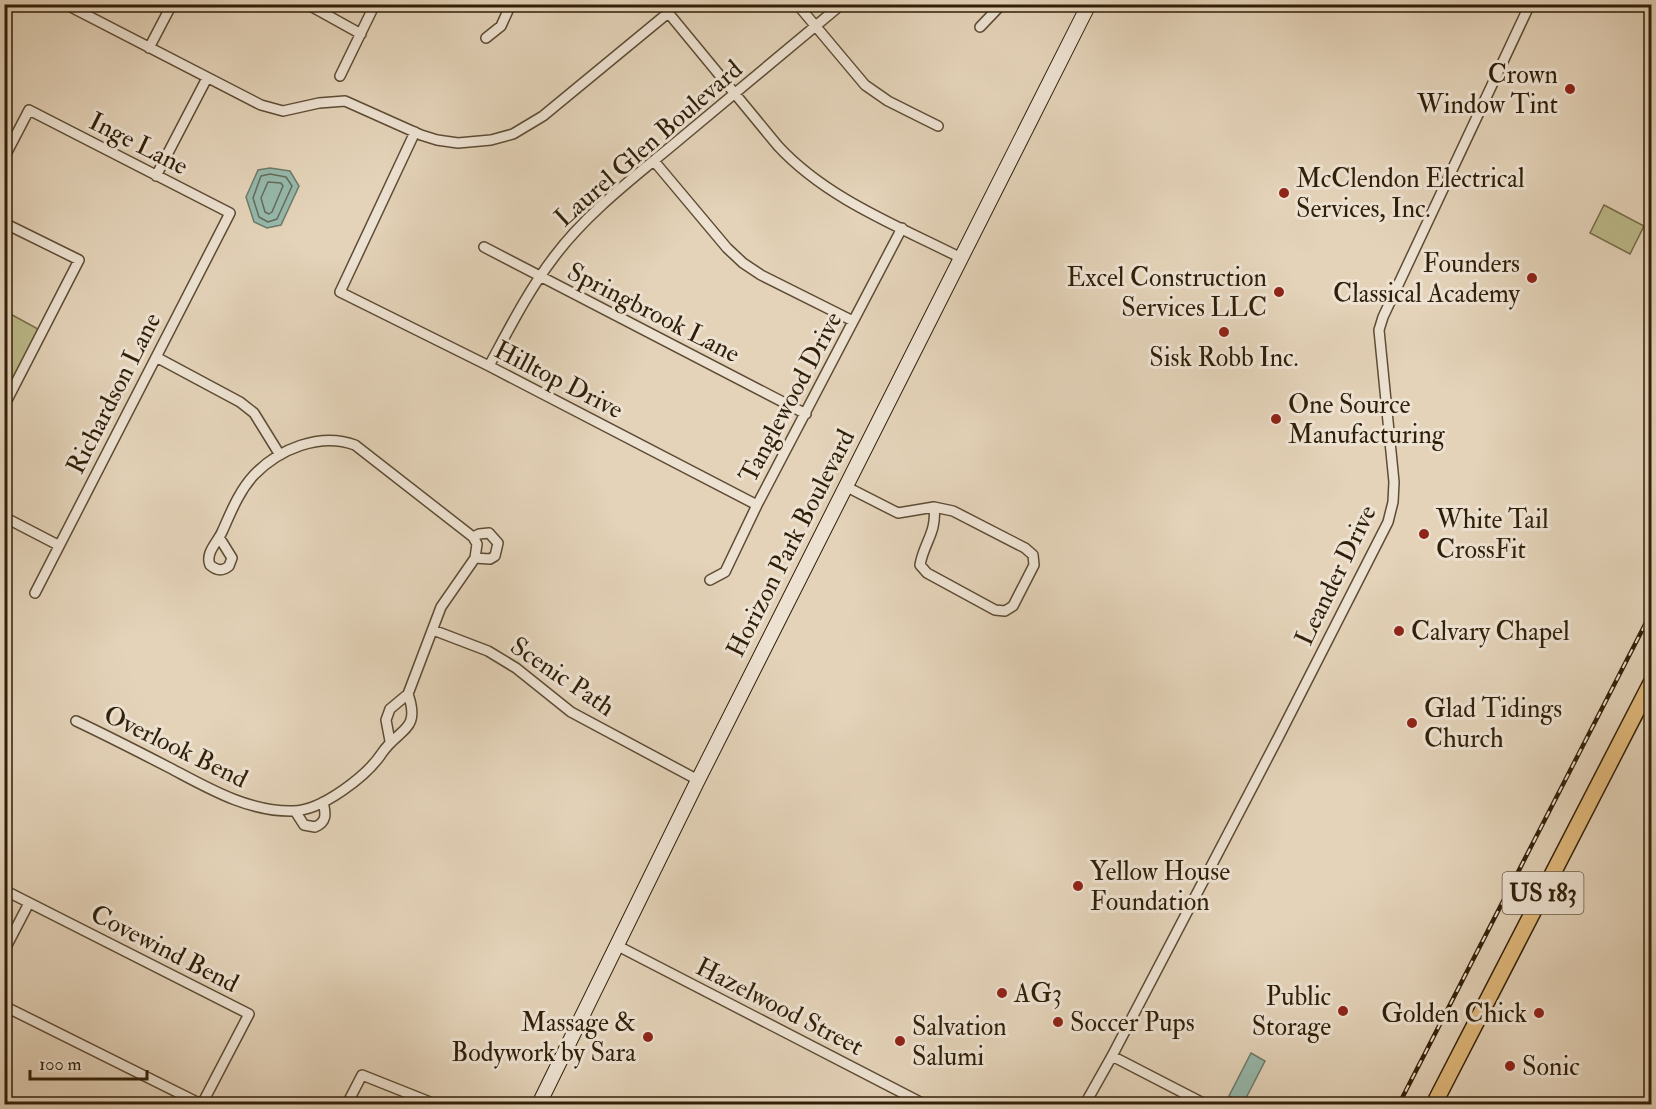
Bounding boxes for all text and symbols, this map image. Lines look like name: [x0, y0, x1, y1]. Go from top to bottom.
street label: Laurel Glen Boulevard: [548, 53, 749, 234]
place label: Crown Window Tint: [1416, 59, 1558, 121]
marker: Crown Window Tint: [1563, 82, 1577, 96]
street label: Inge Lane: [84, 105, 194, 182]
place label: McClendon Electrical Services, Inc.: [1296, 163, 1525, 225]
marker: McClendon Electrical Services, Inc.: [1277, 186, 1291, 200]
place label: Founders Classical Academy: [1333, 248, 1521, 310]
street label: Springbrook Lane: [562, 256, 745, 371]
place label: Excel Construction Services LLC: [1066, 262, 1267, 324]
marker: Founders Classical Academy: [1525, 271, 1539, 285]
marker: Excel Construction Services LLC: [1272, 285, 1286, 299]
street label: Tanglewood Drive: [732, 306, 850, 489]
street label: Richardson Lane: [60, 307, 168, 479]
marker: Sisk Robb Inc.: [1217, 325, 1231, 339]
street label: Hilltop Drive: [488, 334, 628, 427]
place label: Sisk Robb Inc.: [1149, 342, 1299, 374]
place label: One Source Manufacturing: [1288, 389, 1446, 451]
marker: One Source Manufacturing: [1269, 412, 1283, 426]
street label: Horizon Park Boulevard: [720, 424, 862, 663]
street label: Leander Drive: [1288, 500, 1384, 651]
place label: White Tail CrossFit: [1435, 504, 1549, 566]
marker: White Tail CrossFit: [1417, 527, 1431, 541]
place label: Calvary Chapel: [1411, 616, 1570, 649]
marker: Calvary Chapel: [1392, 624, 1406, 638]
street label: Scenic Path: [504, 630, 621, 724]
place label: Glad Tidings Church: [1424, 693, 1562, 755]
street label: Overlook Bend: [98, 698, 253, 796]
marker: Glad Tidings Church: [1405, 716, 1419, 730]
place label: Yellow House Foundation: [1090, 856, 1230, 918]
road number: US 183: [1502, 872, 1584, 914]
marker: Yellow House Foundation: [1071, 879, 1085, 893]
street label: Covewind Bend: [85, 898, 244, 1000]
street label: Hazelwood Street: [690, 951, 869, 1063]
place label: AG3: [1013, 978, 1062, 1010]
place label: Public Storage: [1252, 981, 1331, 1043]
marker: AG3: [995, 986, 1009, 1000]
place label: Golden Chick: [1381, 998, 1528, 1030]
marker: Public Storage: [1336, 1004, 1350, 1018]
marker: Golden Chick: [1532, 1006, 1546, 1020]
place label: Massage & Bodywork by Sara: [451, 1007, 636, 1069]
place label: Soccer Pups: [1070, 1007, 1195, 1040]
place label: Salvation Salumi: [912, 1011, 1007, 1073]
marker: Soccer Pups: [1051, 1015, 1065, 1029]
marker: Massage & Bodywork by Sara: [641, 1030, 655, 1044]
marker: Salvation Salumi: [893, 1034, 907, 1048]
scale bar: [30, 1043, 147, 1081]
place label: Sonic: [1522, 1051, 1580, 1083]
text: 100 m: [39, 1053, 82, 1076]
marker: Sonic: [1503, 1059, 1517, 1073]

